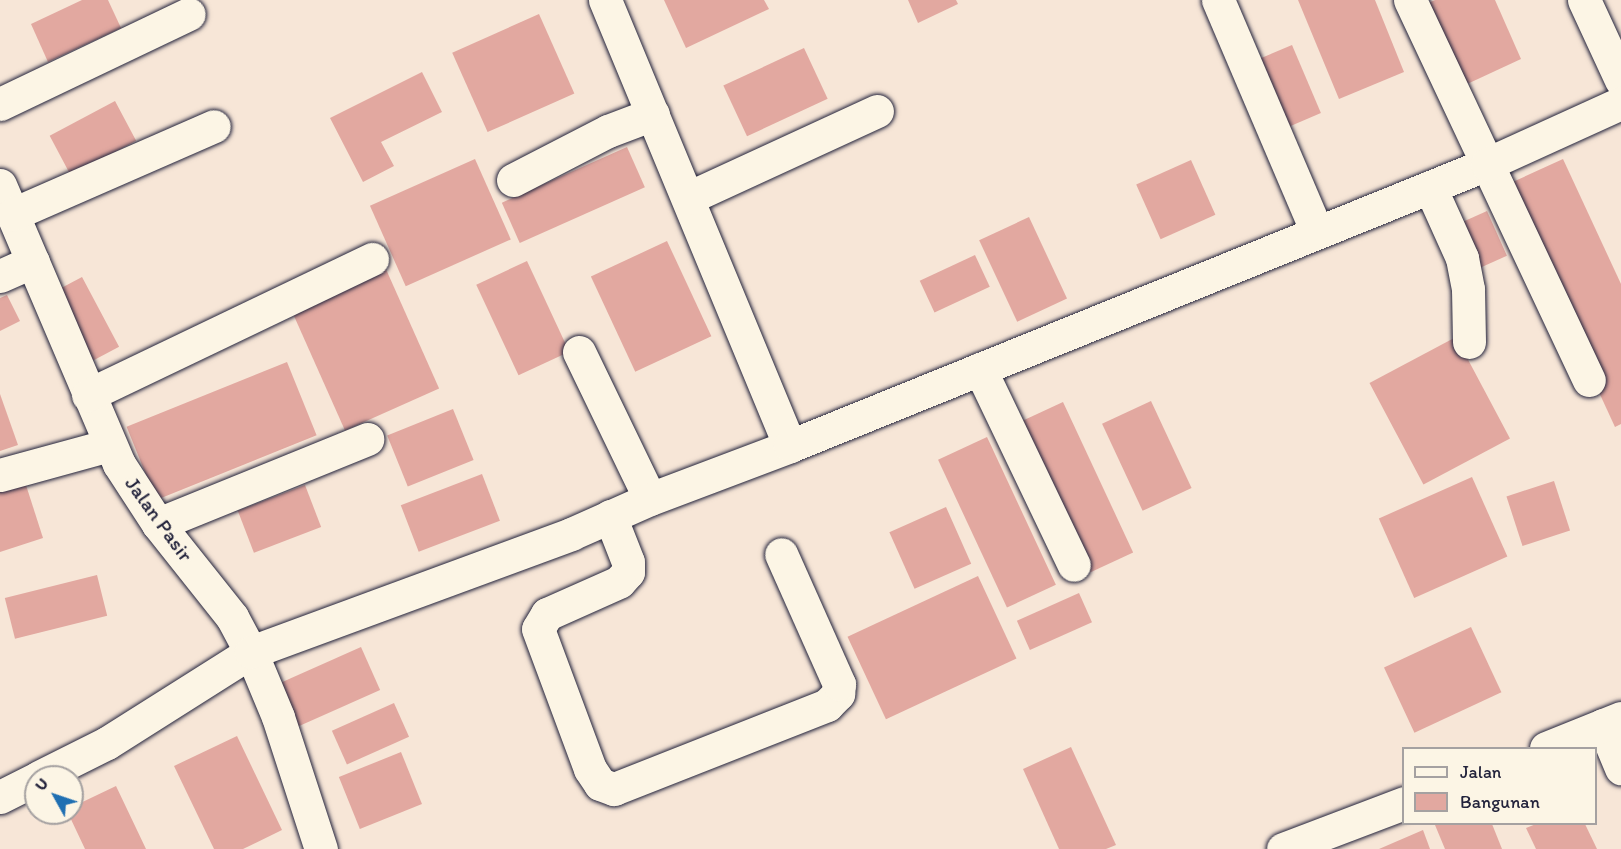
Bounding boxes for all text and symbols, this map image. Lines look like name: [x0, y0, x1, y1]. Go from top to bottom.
street label: Jalan Pasir: [120, 472, 198, 566]
legend: [1402, 747, 1597, 825]
text: Jalan: [1460, 761, 1501, 783]
north arrow: [24, 765, 84, 825]
text: U: [31, 774, 52, 795]
text: Bangunan: [1460, 791, 1540, 813]

